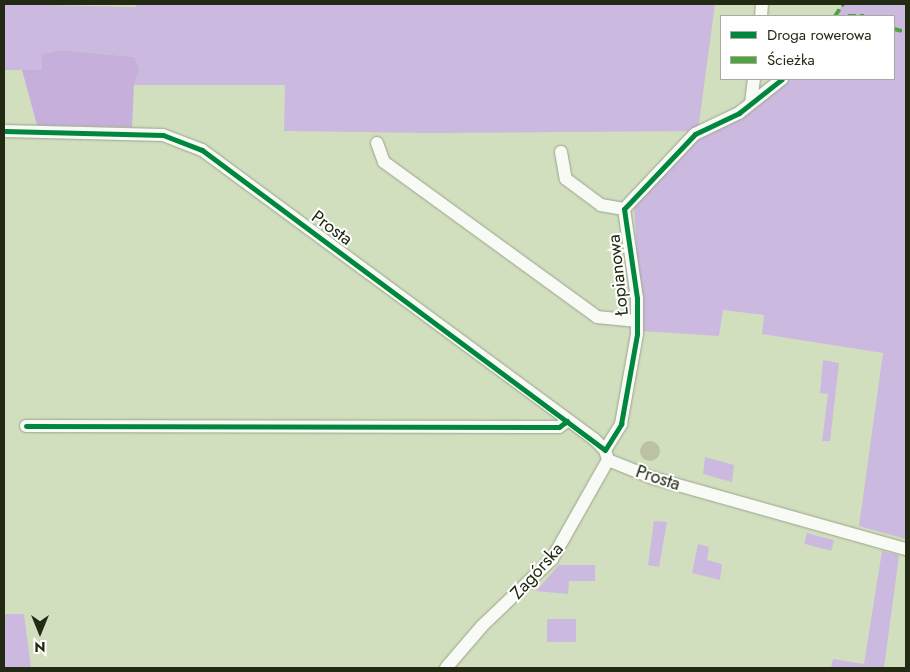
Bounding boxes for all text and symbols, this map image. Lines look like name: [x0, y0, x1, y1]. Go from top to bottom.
legend: [720, 15, 895, 80]
text: Droga rowerowa: [767, 24, 871, 46]
text: Ścieżka: [767, 49, 815, 71]
street label: Prosta: [307, 206, 357, 250]
street label: Łopianowa: [603, 233, 633, 317]
street label: Prosta: [633, 461, 683, 495]
street label: Zagórska: [506, 538, 568, 604]
north arrow: [15, 607, 65, 657]
text: N: [34, 637, 46, 657]

